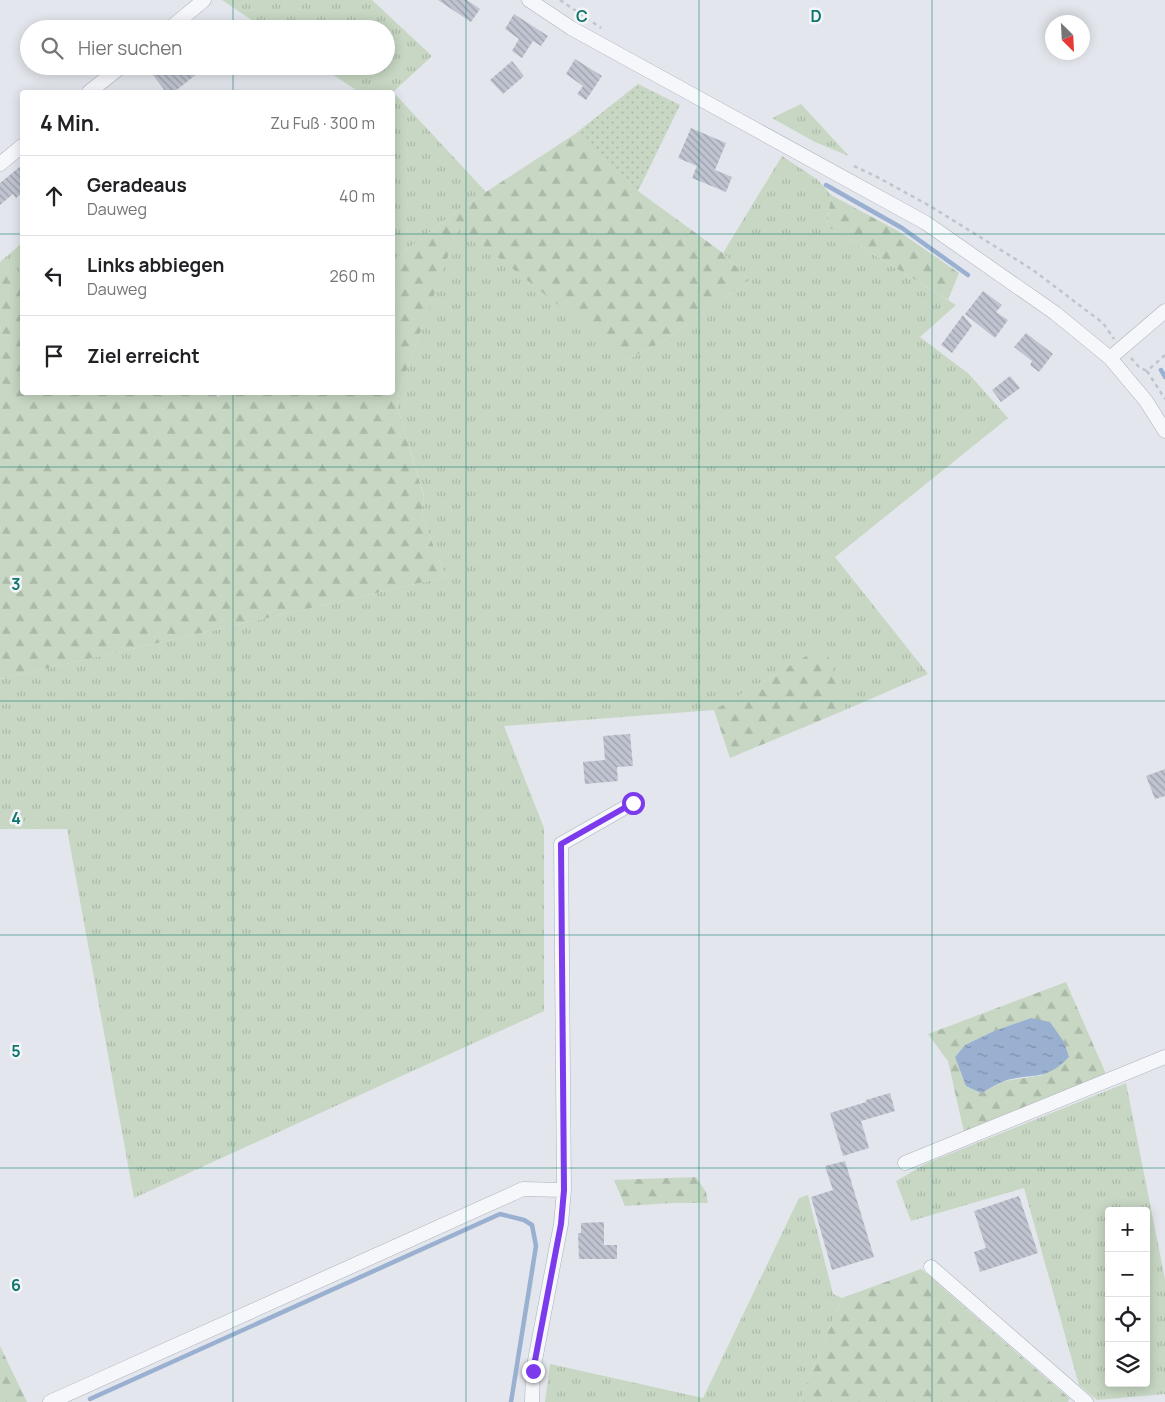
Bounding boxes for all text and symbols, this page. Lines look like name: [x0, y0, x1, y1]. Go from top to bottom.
text: C: [576, 5, 588, 27]
text: D: [810, 5, 822, 27]
north arrow: [1045, 15, 1090, 60]
search box: [20, 20, 395, 75]
icon: search: [38, 34, 66, 62]
text: Hier suchen: [78, 35, 182, 61]
text: 4 Min.: [40, 109, 100, 137]
text: Zu Fuß · 300 m: [270, 112, 375, 134]
text: Geradeaus: [87, 172, 187, 198]
icon: ahead: [40, 182, 68, 210]
text: 40 m: [339, 185, 375, 207]
text: Dauweg: [87, 198, 147, 220]
text: Links abbiegen: [87, 252, 224, 278]
icon: left: [40, 262, 68, 290]
text: 260 m: [329, 265, 375, 287]
text: Dauweg: [87, 278, 147, 300]
icon: arrive: [40, 342, 68, 370]
text: Ziel erreicht: [87, 343, 200, 369]
text: 3: [11, 573, 21, 595]
route start: [622, 792, 645, 815]
text: 4: [11, 807, 21, 829]
text: 5: [11, 1040, 21, 1062]
map controls: [1105, 1207, 1150, 1387]
button: +: [1105, 1207, 1150, 1252]
button: −: [1105, 1252, 1150, 1297]
text: 6: [11, 1274, 21, 1296]
button: locate: [1105, 1297, 1150, 1342]
button: layers: [1105, 1342, 1150, 1387]
route end: [522, 1360, 545, 1383]

